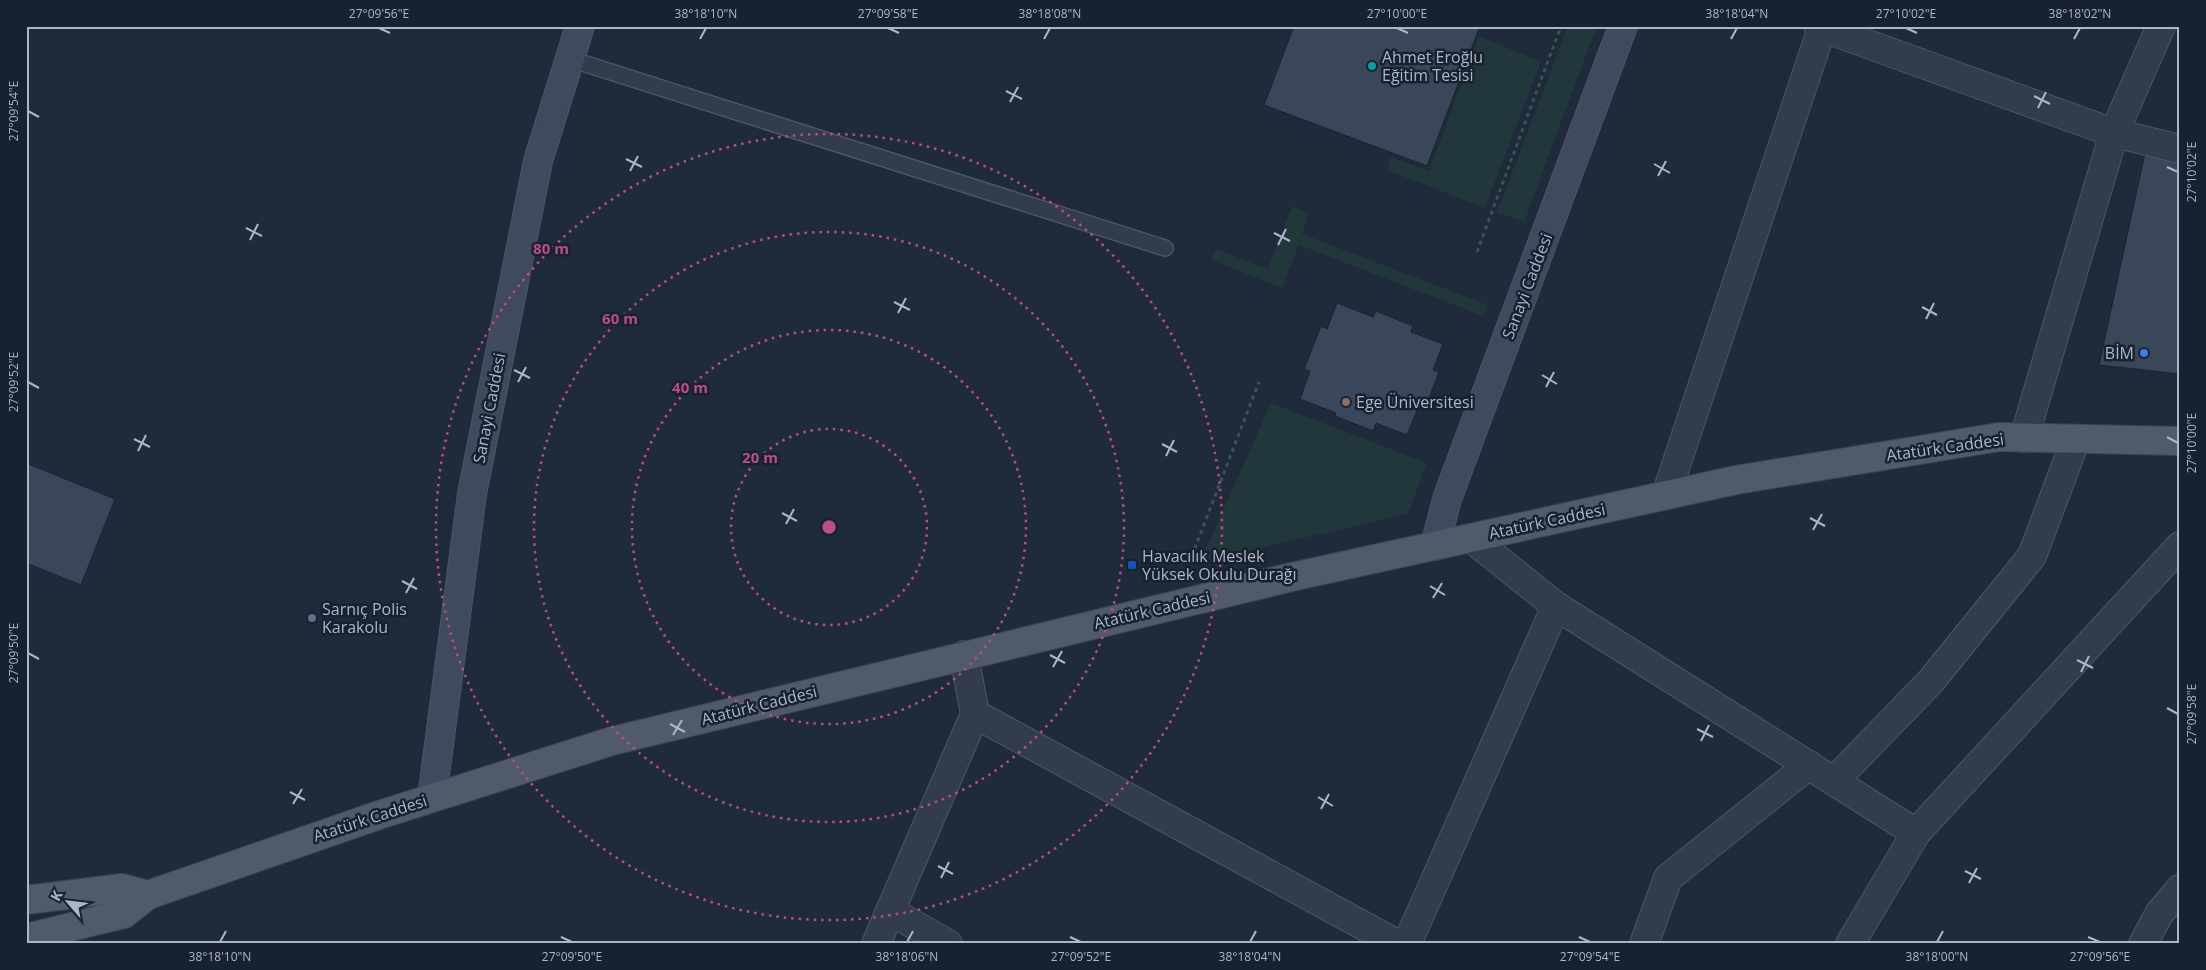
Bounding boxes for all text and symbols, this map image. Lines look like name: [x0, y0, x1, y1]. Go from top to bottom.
text: 27°09'56"E: [349, 5, 409, 22]
text: 38°18'10"N: [675, 5, 737, 22]
text: 27°09'58"E: [858, 5, 918, 22]
text: 38°18'08"N: [1019, 5, 1081, 22]
text: 27°10'00"E: [1367, 5, 1427, 22]
text: 38°18'04"N: [1706, 5, 1768, 22]
text: 27°10'02"E: [1876, 5, 1936, 22]
text: 38°18'02"N: [2049, 5, 2111, 22]
place label: Ahmet Eroğlu Eğitim Tesisi: [1382, 46, 1483, 86]
marker: Ahmet Eroğlu Eğitim Tesisi: [1366, 60, 1378, 72]
text: 27°09'54"E: [5, 81, 22, 141]
text: 27°10'02"E: [2183, 142, 2200, 202]
street label: Sanayi Caddesi: [1497, 230, 1557, 342]
text: 80 m: [533, 238, 569, 258]
text: 60 m: [602, 308, 638, 328]
place label: BİM: [2105, 342, 2134, 364]
marker: BİM: [2138, 347, 2150, 359]
street label: Sanayi Caddesi: [468, 351, 510, 465]
text: 27°09'52"E: [5, 352, 22, 412]
text: 40 m: [672, 377, 708, 397]
place label: Ege Üniversitesi: [1356, 391, 1474, 413]
marker: Ege Üniversitesi: [1340, 396, 1352, 408]
text: 27°10'00"E: [2183, 413, 2200, 473]
street label: Atatürk Caddesi: [1885, 428, 2005, 466]
text: 20 m: [742, 447, 778, 467]
street label: Atatürk Caddesi: [1487, 498, 1607, 544]
centre of rings: [820, 518, 838, 536]
place label: Havacılık Meslek Yüksek Okulu Durağı: [1142, 545, 1297, 585]
marker: Havacılık Meslek Yüksek Okulu Durağı: [1126, 559, 1138, 571]
street label: Atatürk Caddesi: [1092, 586, 1212, 634]
place label: Sarnıç Polis Karakolu: [322, 598, 407, 638]
marker: Sarnıç Polis Karakolu: [306, 612, 318, 624]
text: 27°09'50"E: [5, 623, 22, 683]
street label: Atatürk Caddesi: [699, 680, 819, 730]
text: 27°09'58"E: [2183, 684, 2200, 744]
street label: Atatürk Caddesi: [310, 789, 430, 847]
north arrow: [42, 878, 92, 928]
text: K: [46, 886, 67, 904]
text: 38°18'10"N: [189, 948, 251, 965]
text: 27°09'50"E: [542, 948, 602, 965]
text: 38°18'06"N: [876, 948, 938, 965]
text: 27°09'52"E: [1051, 948, 1111, 965]
text: 38°18'04"N: [1219, 948, 1281, 965]
text: 27°09'54"E: [1560, 948, 1620, 965]
text: 38°18'00"N: [1906, 948, 1968, 965]
text: 27°09'56"E: [2070, 948, 2130, 965]

